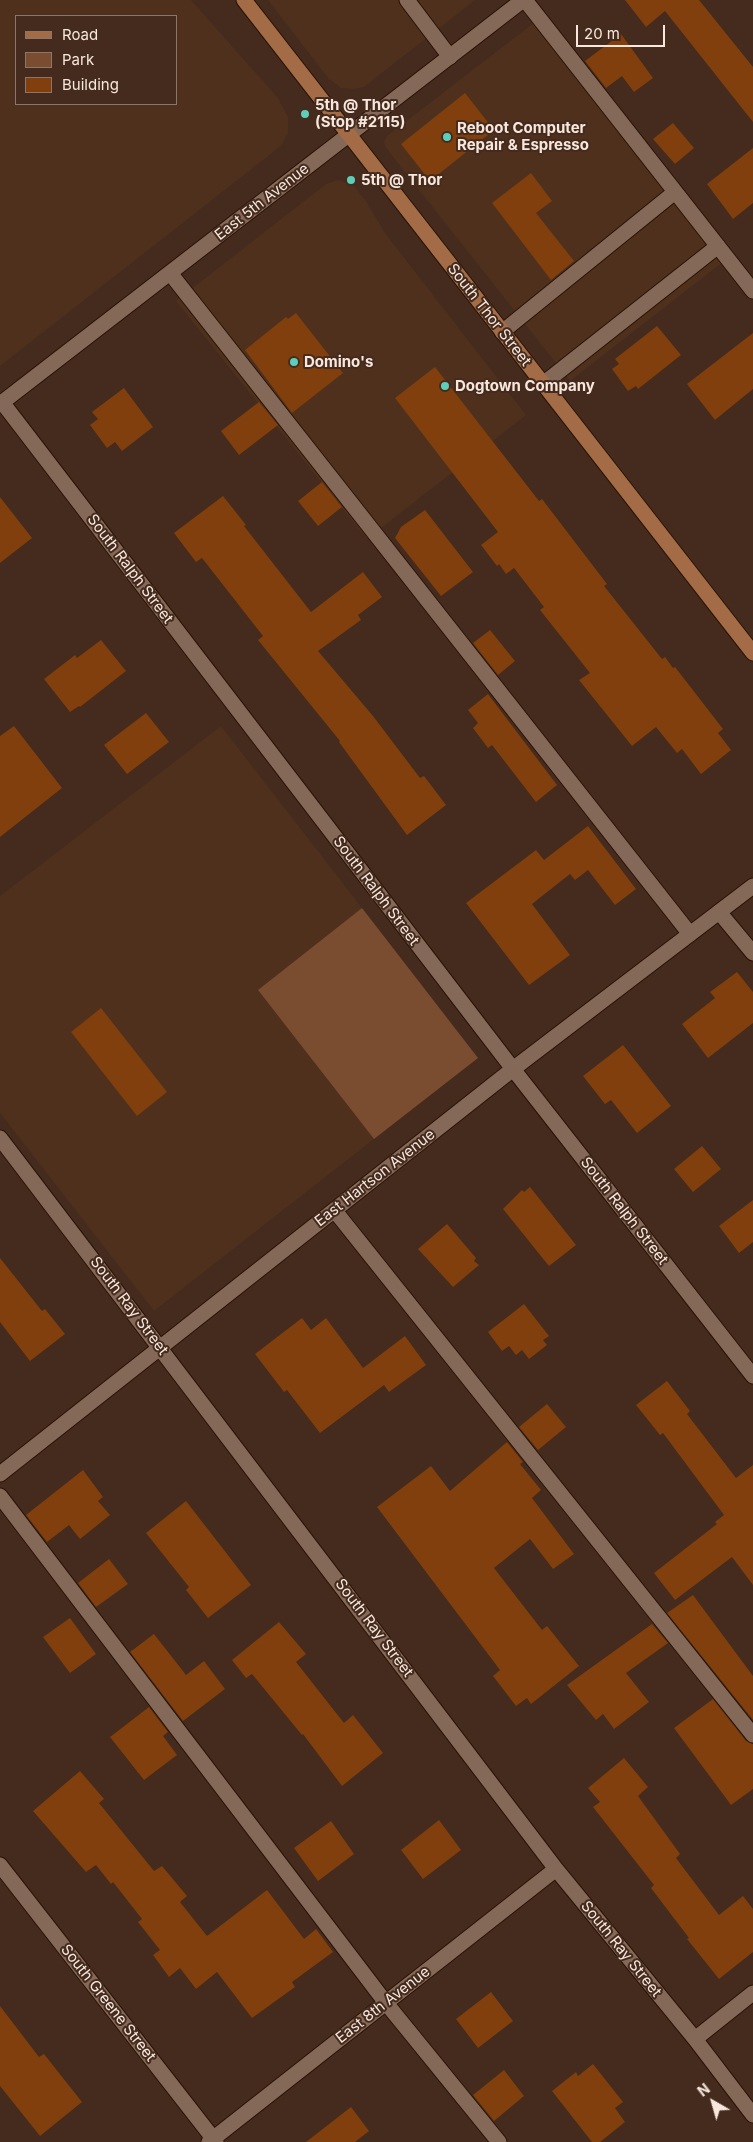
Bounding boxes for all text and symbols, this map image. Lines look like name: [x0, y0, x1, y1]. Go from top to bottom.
legend: [15, 15, 178, 105]
scale bar: [578, 15, 667, 47]
text: 20 m: [584, 24, 620, 43]
text: Road: [62, 25, 98, 44]
text: Park: [62, 50, 94, 69]
text: Building: [62, 75, 119, 94]
place label: 5th @ Thor (Stop #2115): [315, 96, 405, 131]
marker: 5th @ Thor (Stop #2115): [299, 108, 311, 120]
place label: Reboot Computer Repair & Espresso: [457, 119, 589, 154]
marker: Reboot Computer Repair & Espresso: [441, 131, 453, 143]
street label: East 5th Avenue: [211, 160, 313, 244]
place label: 5th @ Thor: [361, 171, 442, 189]
marker: 5th @ Thor: [345, 174, 357, 186]
street label: South Thor Street: [443, 260, 535, 370]
place label: Domino's: [304, 353, 373, 371]
marker: Domino's: [288, 356, 300, 368]
place label: Dogtown Company: [455, 377, 595, 395]
marker: Dogtown Company: [439, 380, 451, 392]
street label: South Ralph Street: [83, 511, 177, 627]
street label: South Ralph Street: [329, 833, 423, 949]
street label: East Hartson Avenue: [311, 1126, 439, 1230]
street label: South Ralph Street: [576, 1154, 672, 1268]
street label: South Ray Street: [86, 1253, 172, 1359]
street label: South Ray Street: [331, 1575, 417, 1681]
street label: South Ray Street: [577, 1897, 665, 2001]
street label: South Greene Street: [57, 1941, 159, 2065]
street label: East 8th Avenue: [332, 1963, 434, 2047]
north arrow: [688, 2077, 738, 2127]
text: N: [694, 2080, 713, 2100]

